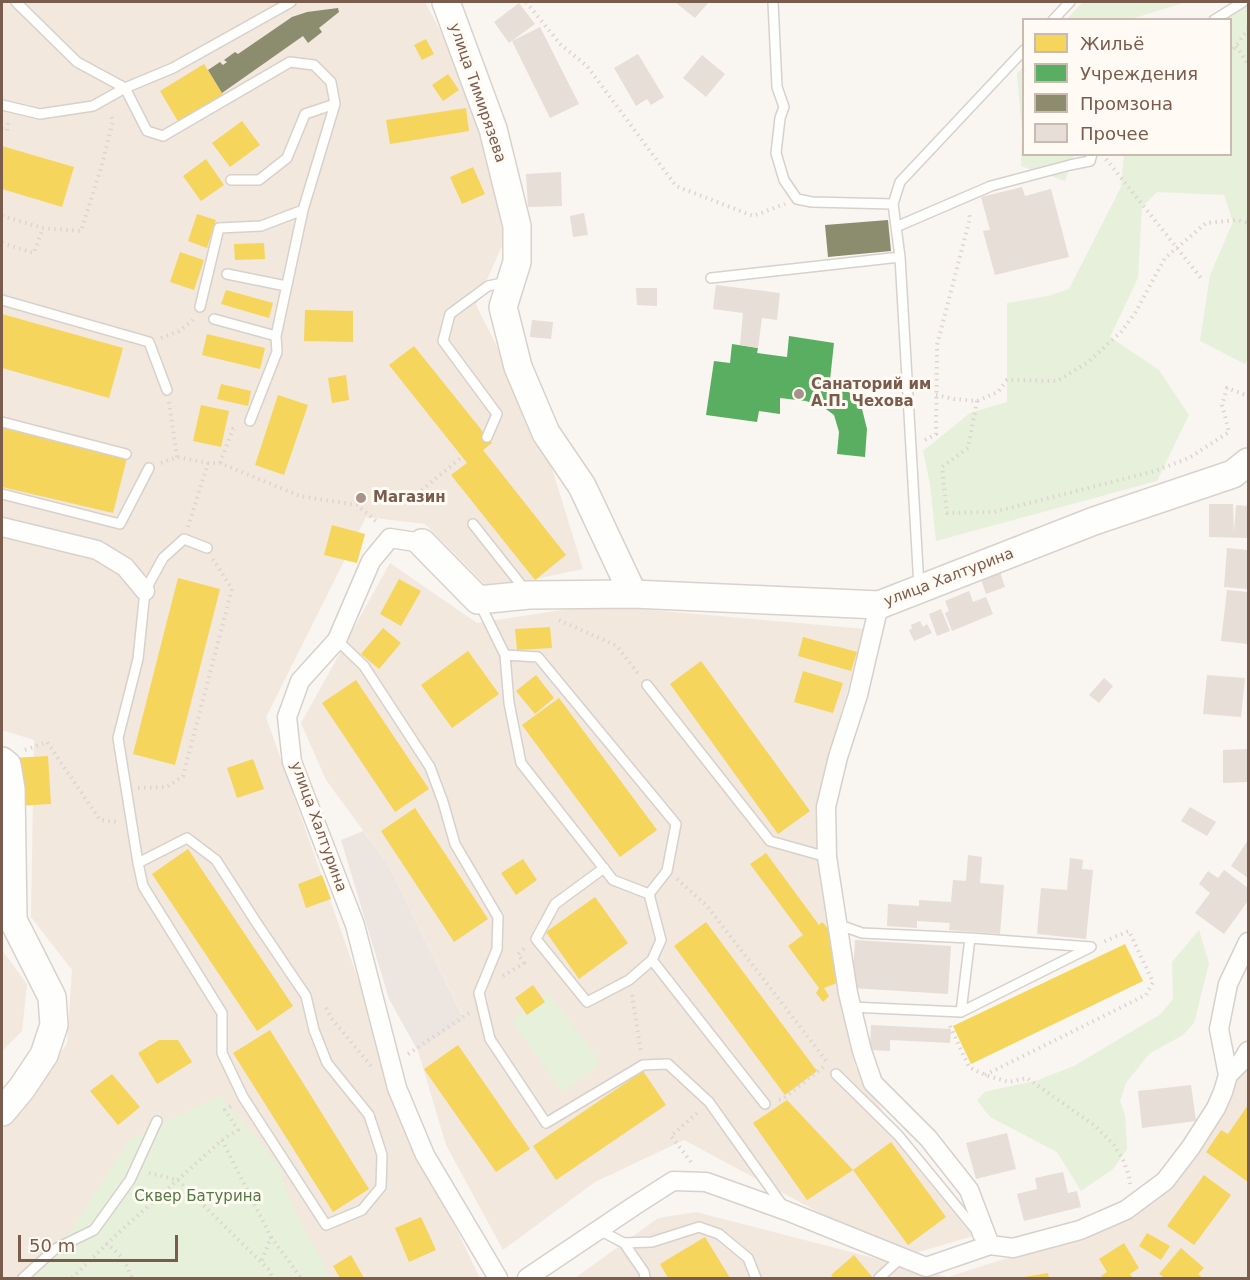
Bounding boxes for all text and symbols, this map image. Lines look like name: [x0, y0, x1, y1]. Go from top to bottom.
legend: [1022, 18, 1232, 156]
street label: улица Тимирязева: [445, 21, 509, 165]
text: Жильё: [1080, 33, 1144, 54]
text: Учреждения: [1080, 63, 1198, 84]
text: Промзона: [1080, 93, 1173, 114]
text: Прочее: [1080, 123, 1149, 144]
place label: Санаторий им А.П. Чехова: [811, 376, 931, 411]
marker: Санаторий им А.П. Чехова: [792, 387, 806, 401]
place label: Магазин: [373, 489, 446, 507]
marker: Магазин: [354, 491, 368, 505]
street label: улица Халтурина: [882, 545, 1016, 611]
street label: улица Халтурина: [286, 759, 350, 895]
park label: Сквер Батурина: [134, 1188, 262, 1206]
scale bar: [21, 1223, 182, 1261]
text: 50 m: [29, 1235, 75, 1256]

